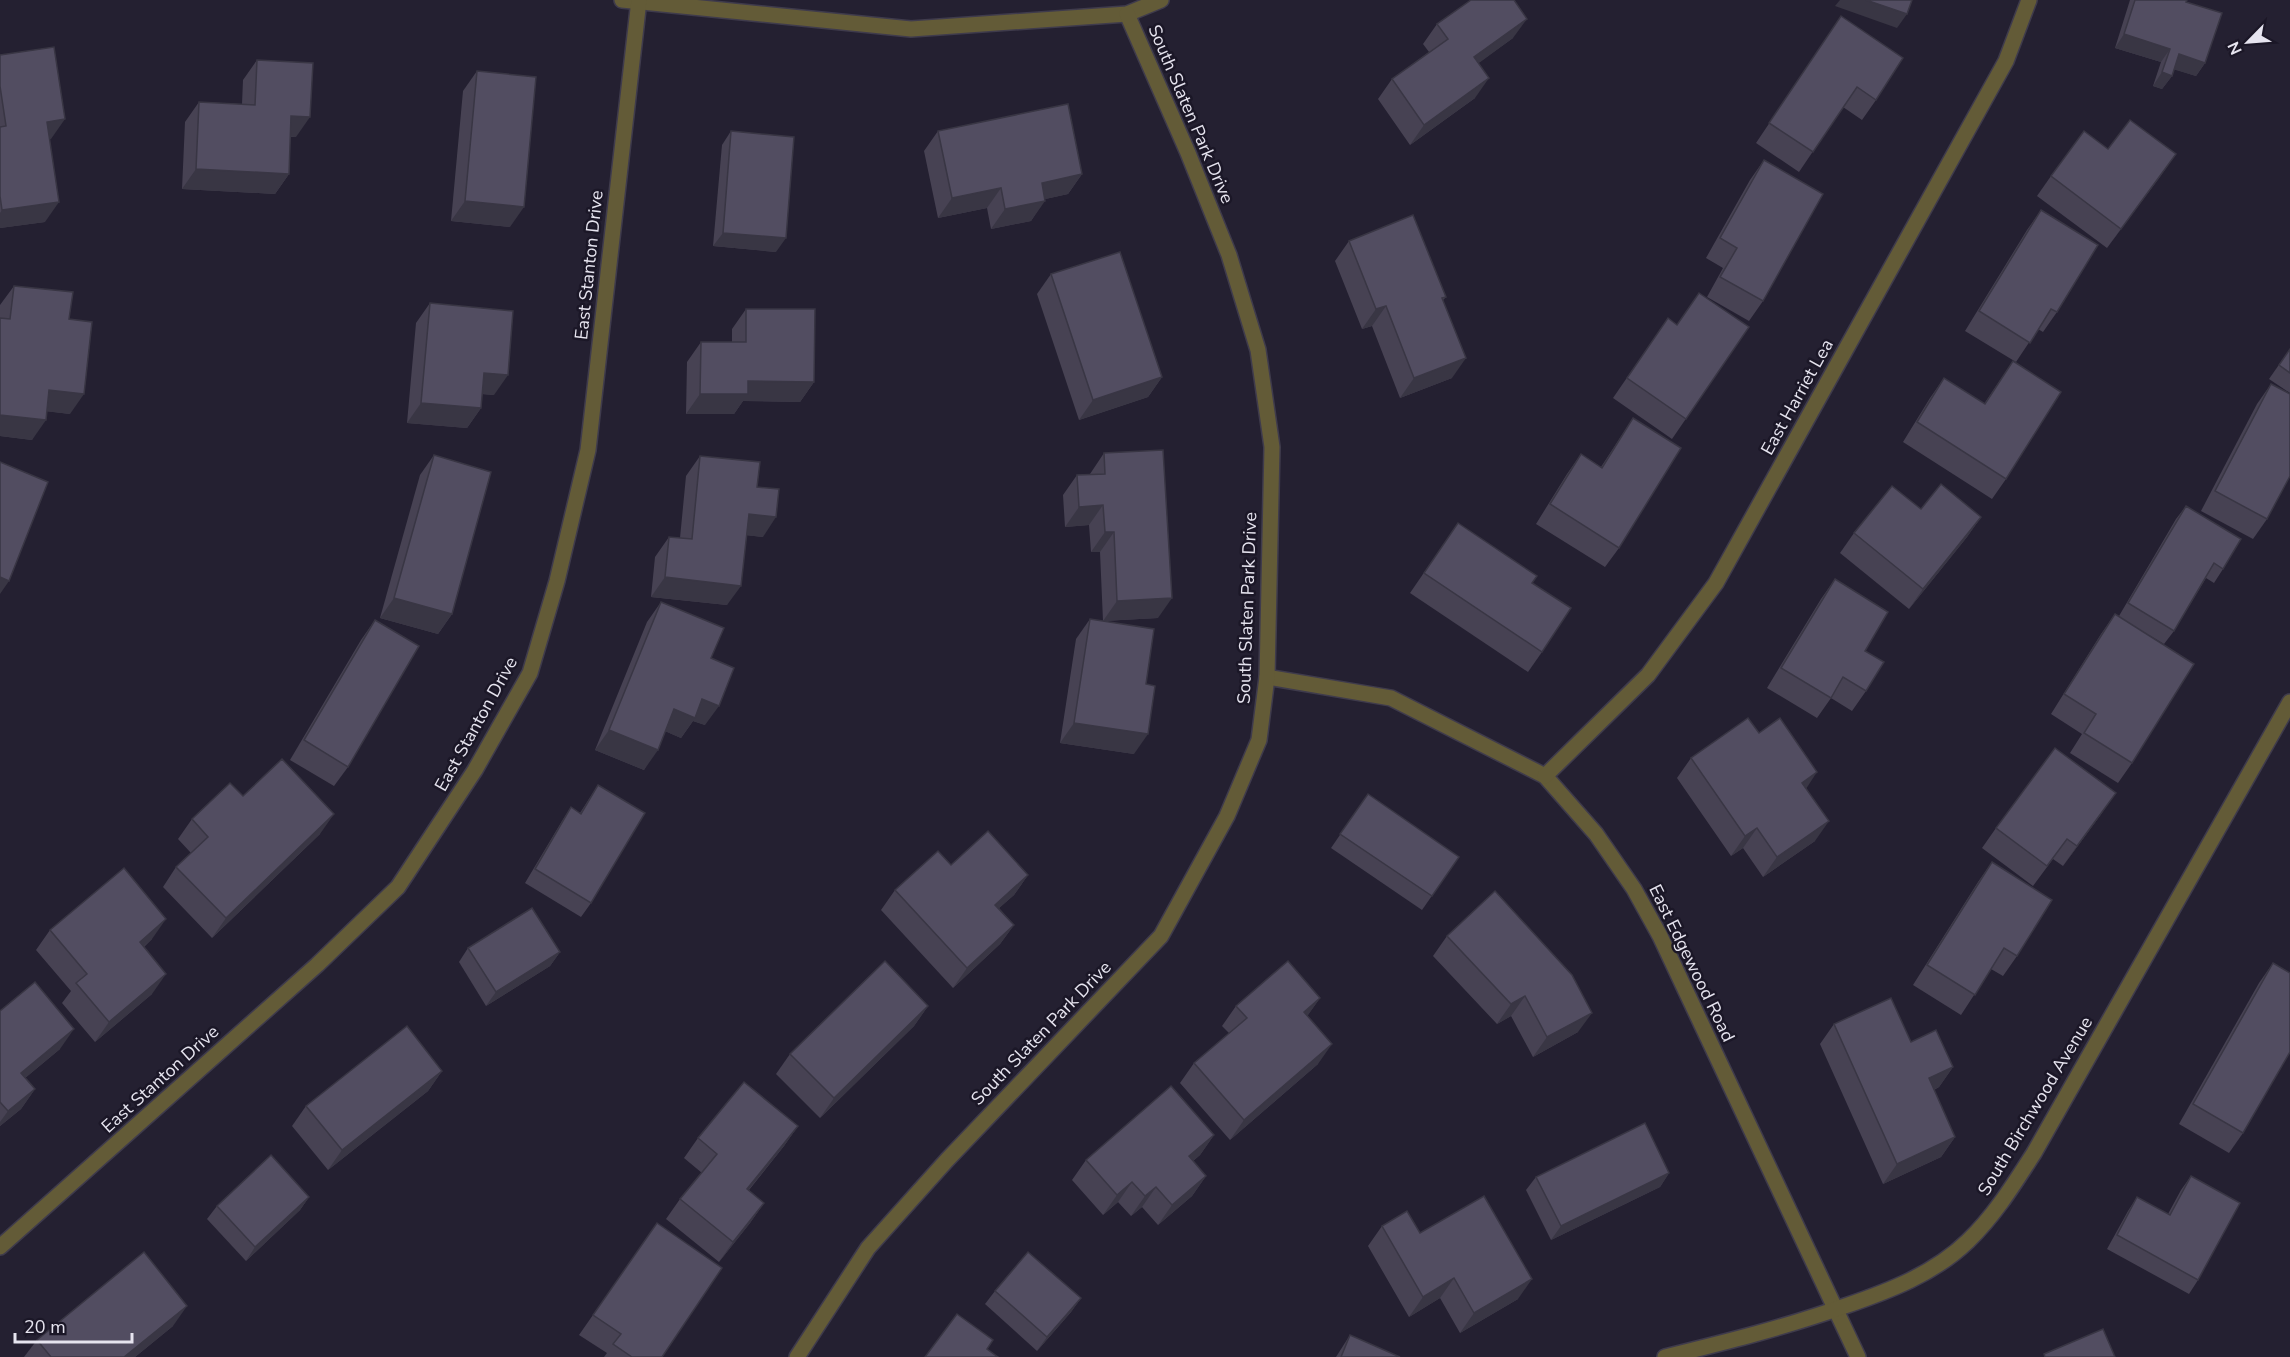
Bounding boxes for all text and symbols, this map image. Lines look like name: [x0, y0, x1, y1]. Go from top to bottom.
north arrow: [2218, 12, 2278, 72]
street label: South Slaten Park Drive: [1142, 21, 1240, 207]
text: N: [2223, 38, 2248, 58]
street label: East Stanton Drive: [569, 189, 609, 341]
street label: East Harriet Lea: [1755, 335, 1839, 459]
street label: South Slaten Park Drive: [1232, 512, 1262, 704]
street label: East Stanton Drive: [429, 652, 523, 796]
street label: East Edgewood Road: [1643, 880, 1741, 1046]
street label: South Slaten Park Drive: [966, 956, 1116, 1110]
street label: South Birchwood Avenue: [1972, 1012, 2098, 1200]
street label: East Stanton Drive: [96, 1020, 224, 1138]
scale bar: [15, 1306, 132, 1344]
text: 20 m: [24, 1315, 66, 1339]

